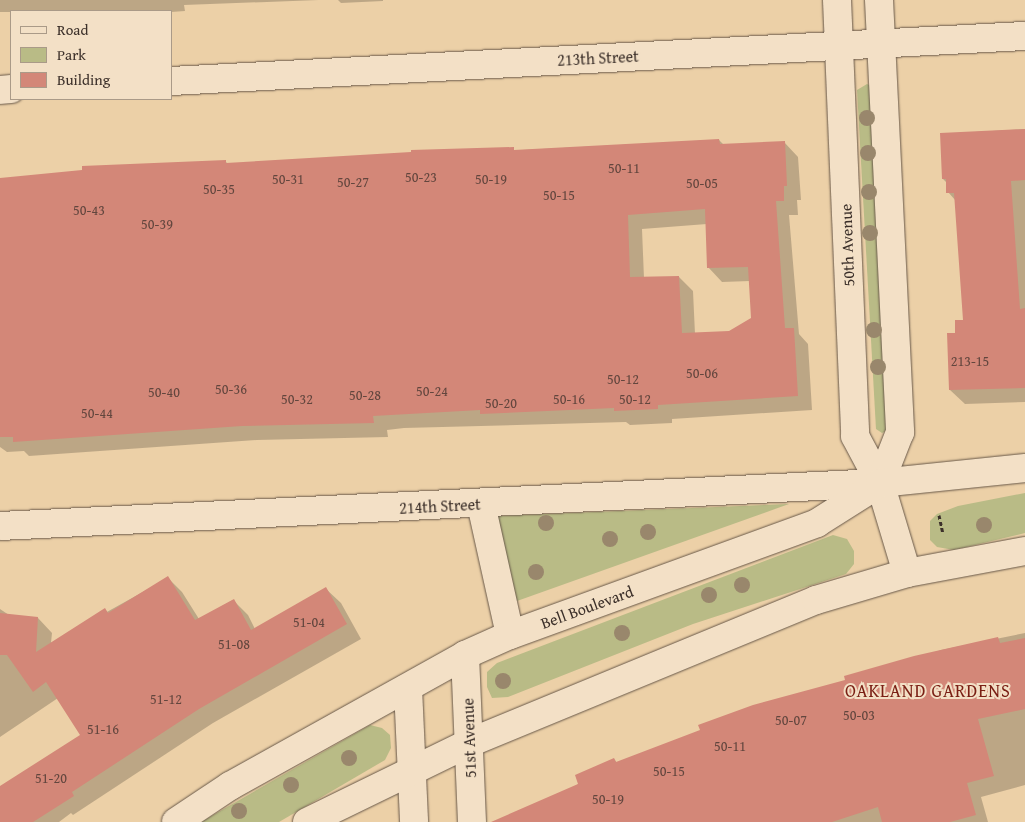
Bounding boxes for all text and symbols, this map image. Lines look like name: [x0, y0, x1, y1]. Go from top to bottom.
legend: [10, 10, 172, 100]
text: Road: [57, 19, 88, 40]
text: Park: [57, 44, 86, 65]
street label: 213th Street: [557, 46, 639, 70]
text: Building: [57, 69, 110, 90]
house number: 50-11: [608, 160, 640, 176]
house number: 50-23: [405, 169, 437, 185]
house number: 50-31: [272, 171, 304, 187]
house number: 50-19: [475, 171, 507, 187]
house number: 50-27: [337, 174, 369, 190]
house number: 50-05: [686, 175, 718, 191]
house number: 50-35: [203, 181, 235, 197]
house number: 50-15: [543, 187, 575, 203]
house number: 50-43: [73, 202, 105, 218]
street label: 50th Avenue: [836, 203, 858, 287]
house number: 50-39: [141, 216, 173, 232]
house number: 213-15: [951, 353, 989, 369]
house number: 50-06: [686, 365, 718, 381]
house number: 50-12: [607, 371, 639, 387]
house number: 50-36: [215, 381, 247, 397]
house number: 50-24: [416, 383, 448, 399]
house number: 50-40: [148, 384, 180, 400]
house number: 50-28: [349, 387, 381, 403]
house number: 50-32: [281, 391, 313, 407]
house number: 50-16: [553, 391, 585, 407]
house number: 50-12: [619, 391, 651, 407]
house number: 50-20: [485, 395, 517, 411]
house number: 50-44: [81, 405, 113, 421]
street label: 214th Street: [399, 494, 481, 518]
street label: Bell Boulevard: [538, 581, 636, 633]
house number: 51-04: [293, 614, 325, 630]
house number: 51-08: [218, 636, 250, 652]
district label: OAKLAND GARDENS: [843, 680, 1013, 702]
house number: 51-12: [150, 691, 182, 707]
street label: 51st Avenue: [458, 698, 480, 778]
house number: 50-03: [843, 707, 875, 723]
house number: 50-07: [775, 712, 807, 728]
house number: 51-16: [87, 721, 119, 737]
house number: 50-11: [714, 738, 746, 754]
house number: 50-15: [653, 763, 685, 779]
house number: 51-20: [35, 770, 67, 786]
house number: 50-19: [592, 791, 624, 807]

